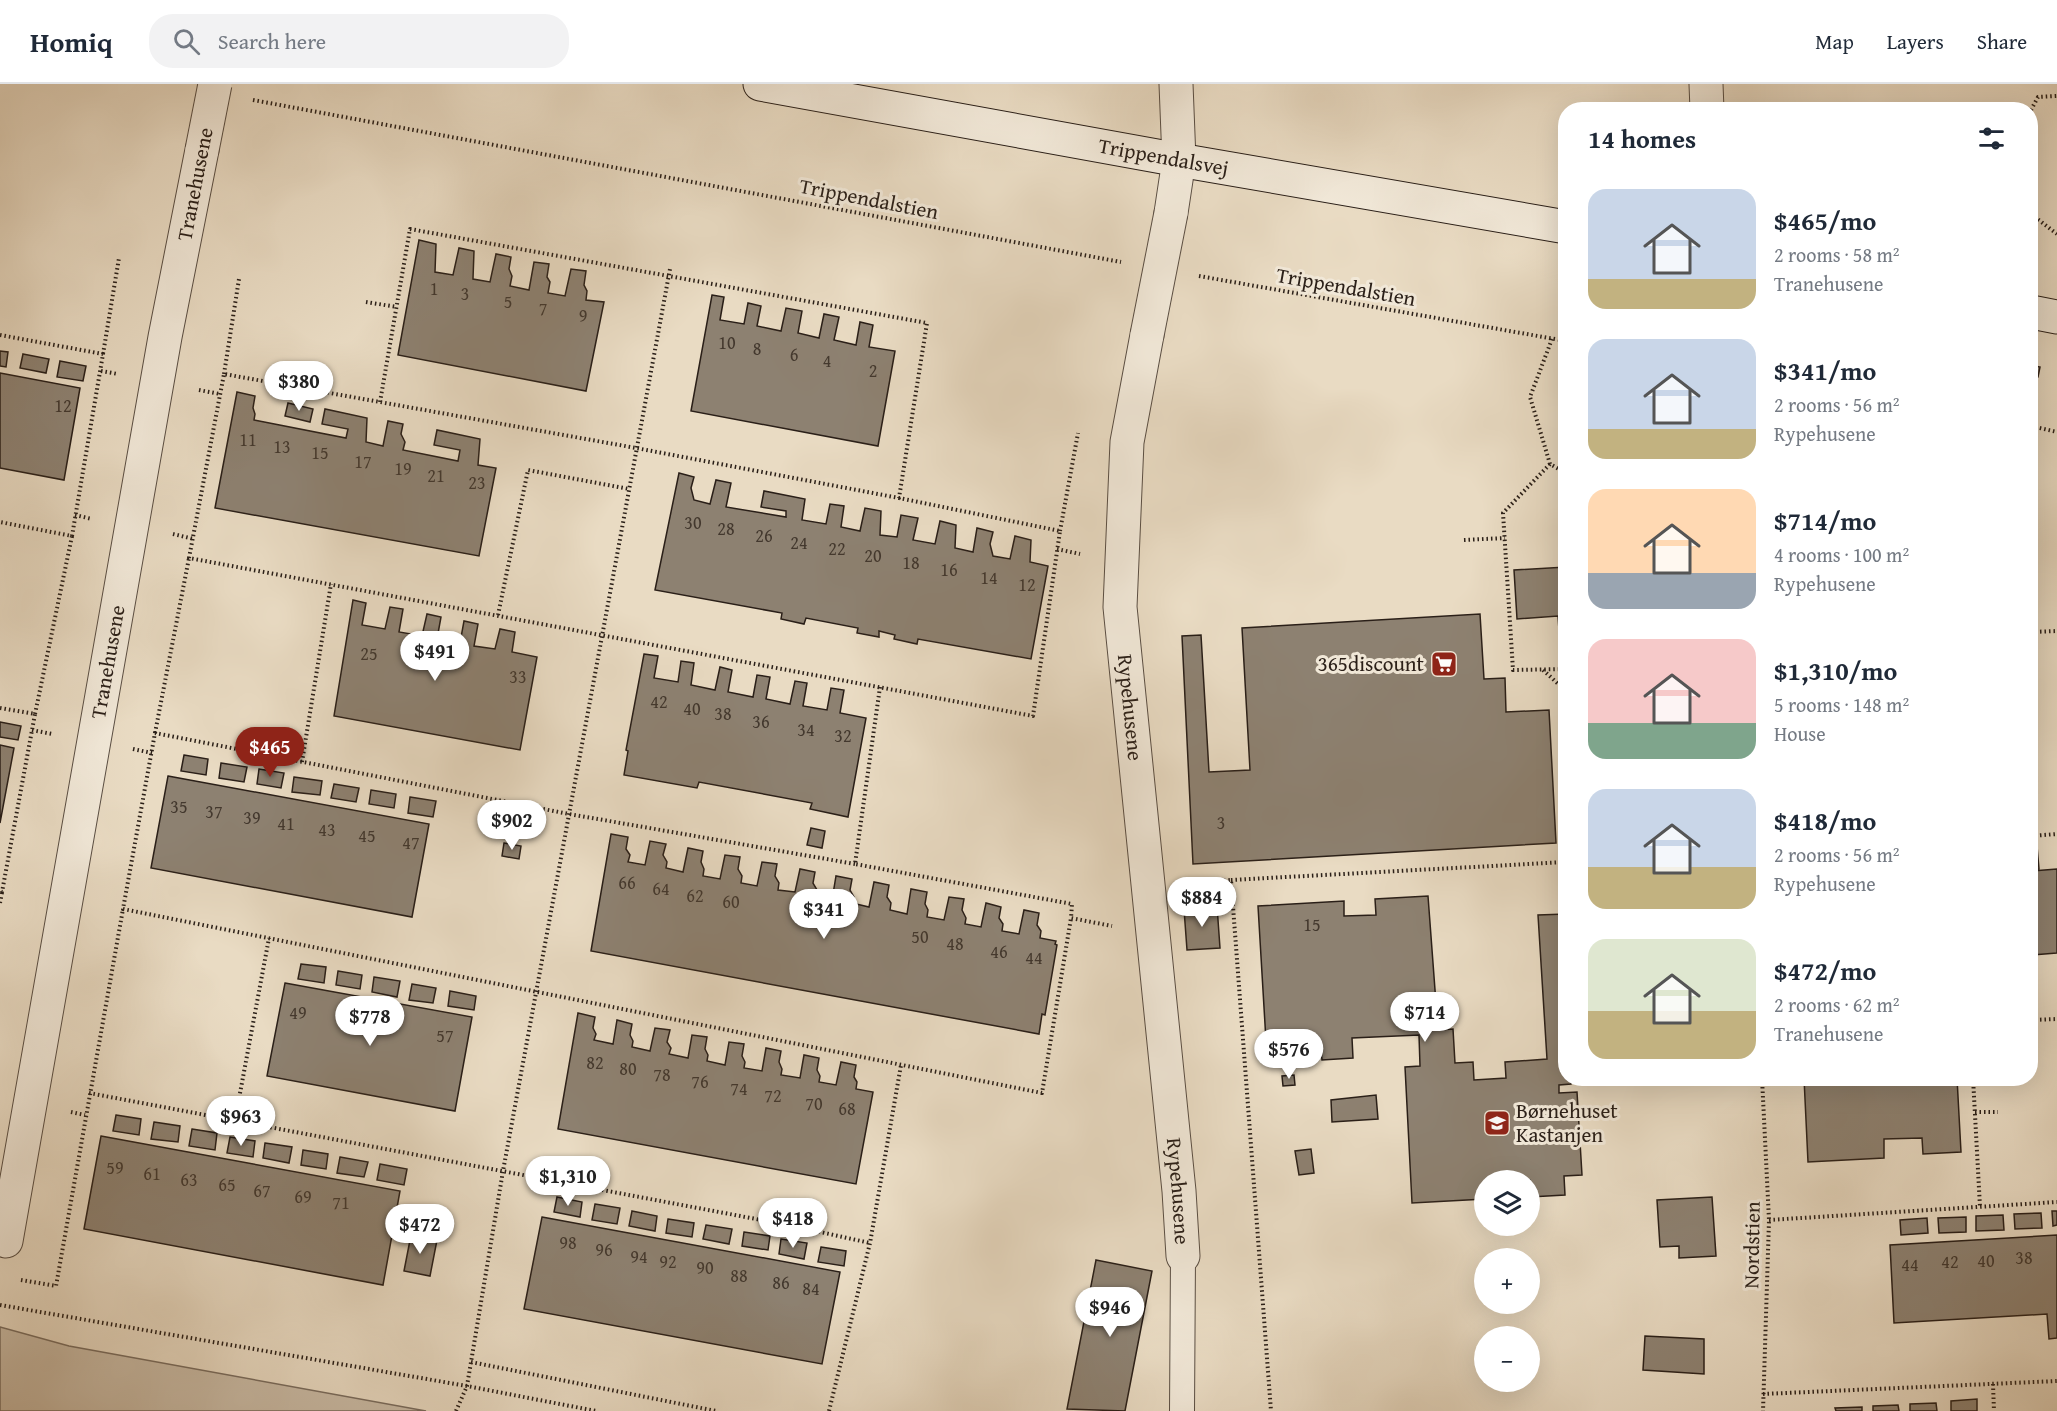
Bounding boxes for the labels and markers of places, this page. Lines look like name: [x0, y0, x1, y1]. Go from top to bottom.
pin: $380: [263, 361, 335, 412]
pin: $491: [399, 631, 471, 682]
place label: 365discount: [1318, 648, 1425, 679]
supermarket icon: 365discount: [1429, 649, 1459, 679]
pin: $465: [234, 727, 306, 778]
pin: $902: [476, 800, 548, 851]
pin: $884: [1166, 877, 1238, 928]
pin: $341: [788, 889, 860, 940]
pin: $714: [1389, 992, 1461, 1043]
pin: $778: [334, 996, 406, 1047]
pin: $576: [1253, 1029, 1325, 1080]
place label: Børnehuset Kastanjen: [1516, 1095, 1618, 1150]
pin: $963: [205, 1096, 277, 1147]
school or university icon: Børnehuset Kastanjen: [1482, 1108, 1512, 1138]
pin: $1,310: [519, 1156, 617, 1207]
pin: $418: [757, 1198, 829, 1249]
pin: $472: [384, 1204, 456, 1255]
pin: $946: [1074, 1287, 1146, 1338]

